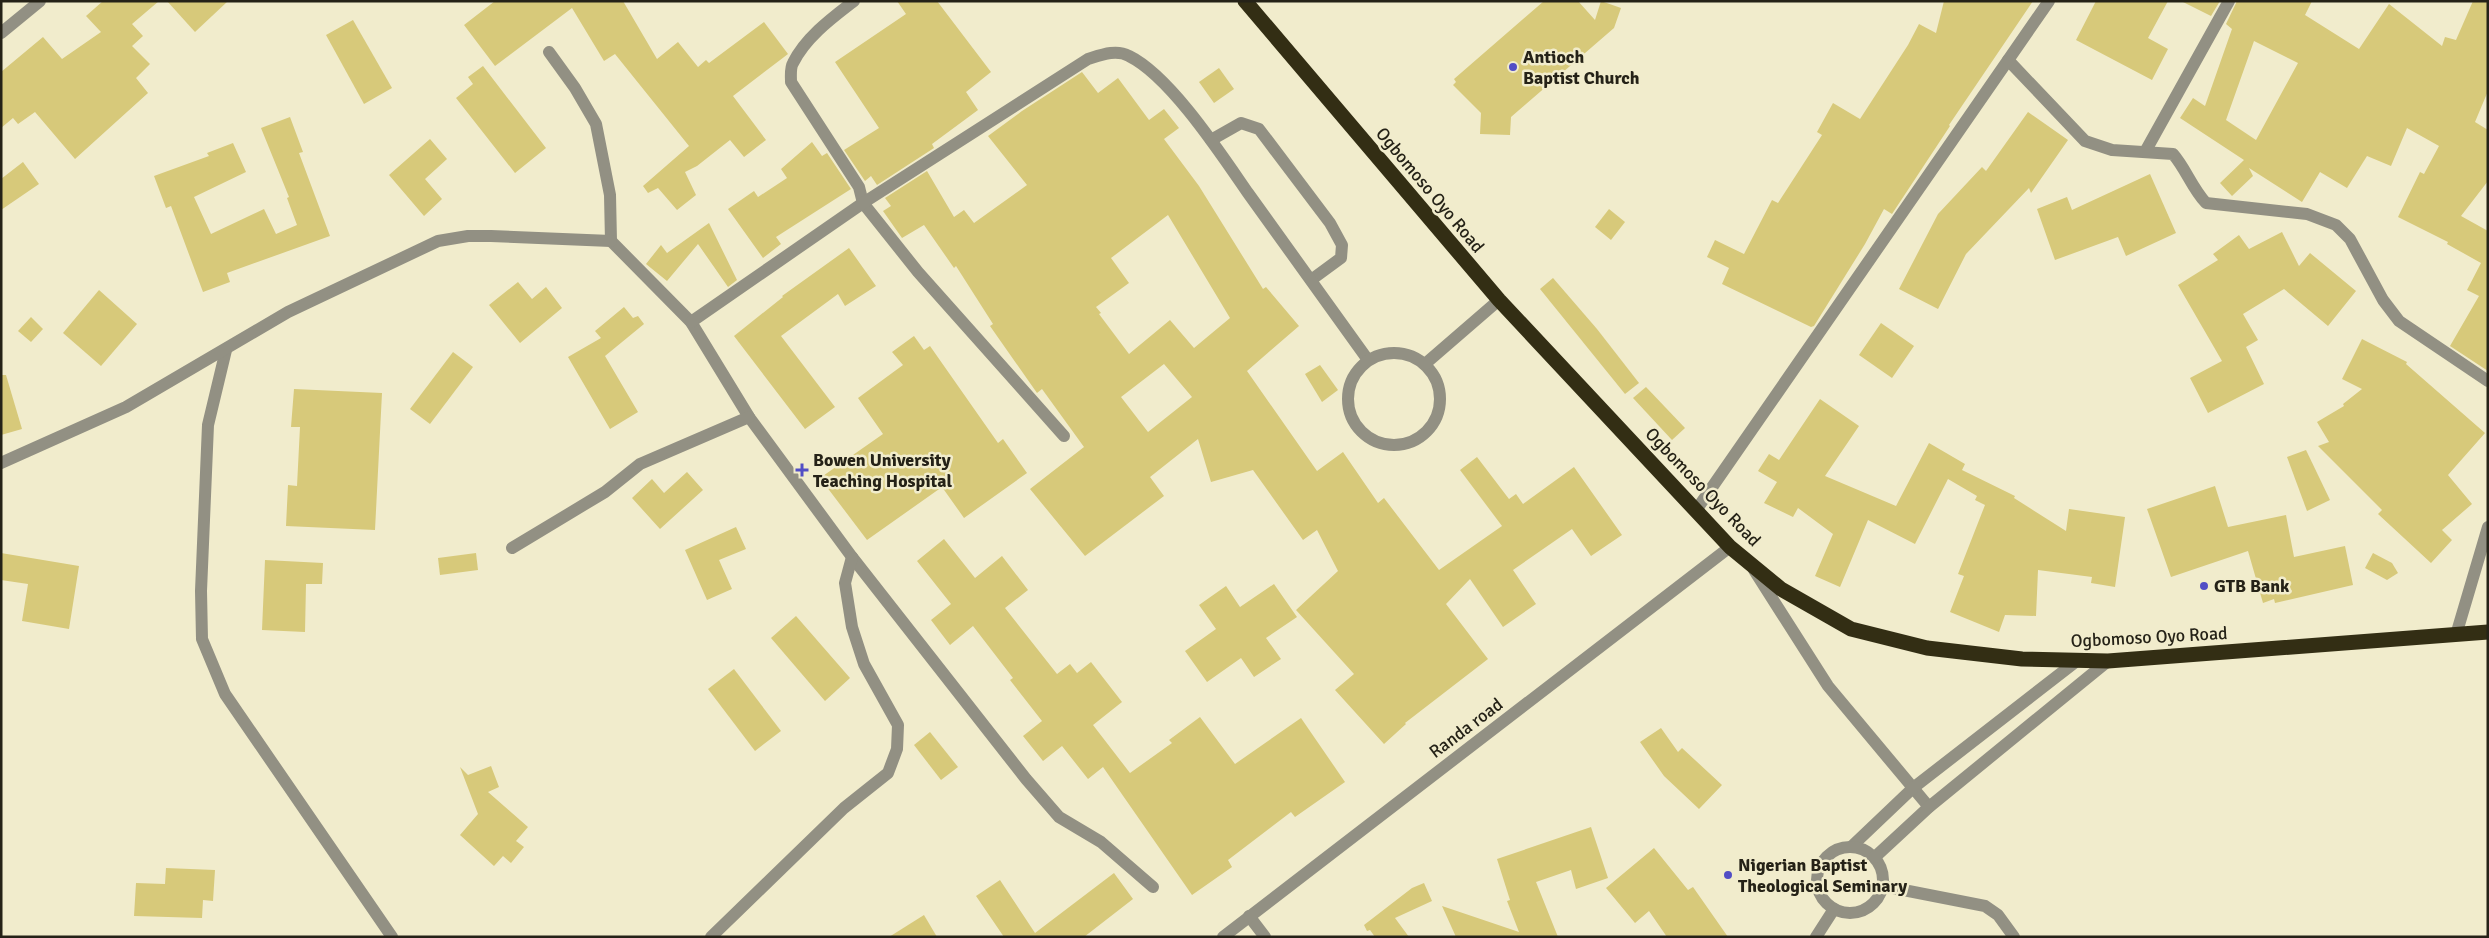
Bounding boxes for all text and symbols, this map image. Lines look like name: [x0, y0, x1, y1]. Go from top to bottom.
place label: Antioch Baptist Church: [1523, 46, 1640, 89]
marker: Antioch Baptist Church: [1507, 61, 1519, 73]
street label: Ogbomoso Oyo Road: [1371, 123, 1489, 257]
street label: Ogbomoso Oyo Road: [1641, 423, 1765, 551]
place label: Bowen University Teaching Hospital: [813, 449, 952, 492]
marker: Bowen University Teaching Hospital: [795, 463, 809, 477]
place label: GTB Bank: [2214, 575, 2290, 597]
marker: GTB Bank: [2198, 580, 2210, 592]
street label: Ogbomoso Oyo Road: [2070, 622, 2228, 652]
street label: Randa road: [1425, 693, 1507, 763]
place label: Nigerian Baptist Theological Seminary: [1738, 854, 1907, 897]
marker: Nigerian Baptist Theological Seminary: [1722, 869, 1734, 881]

